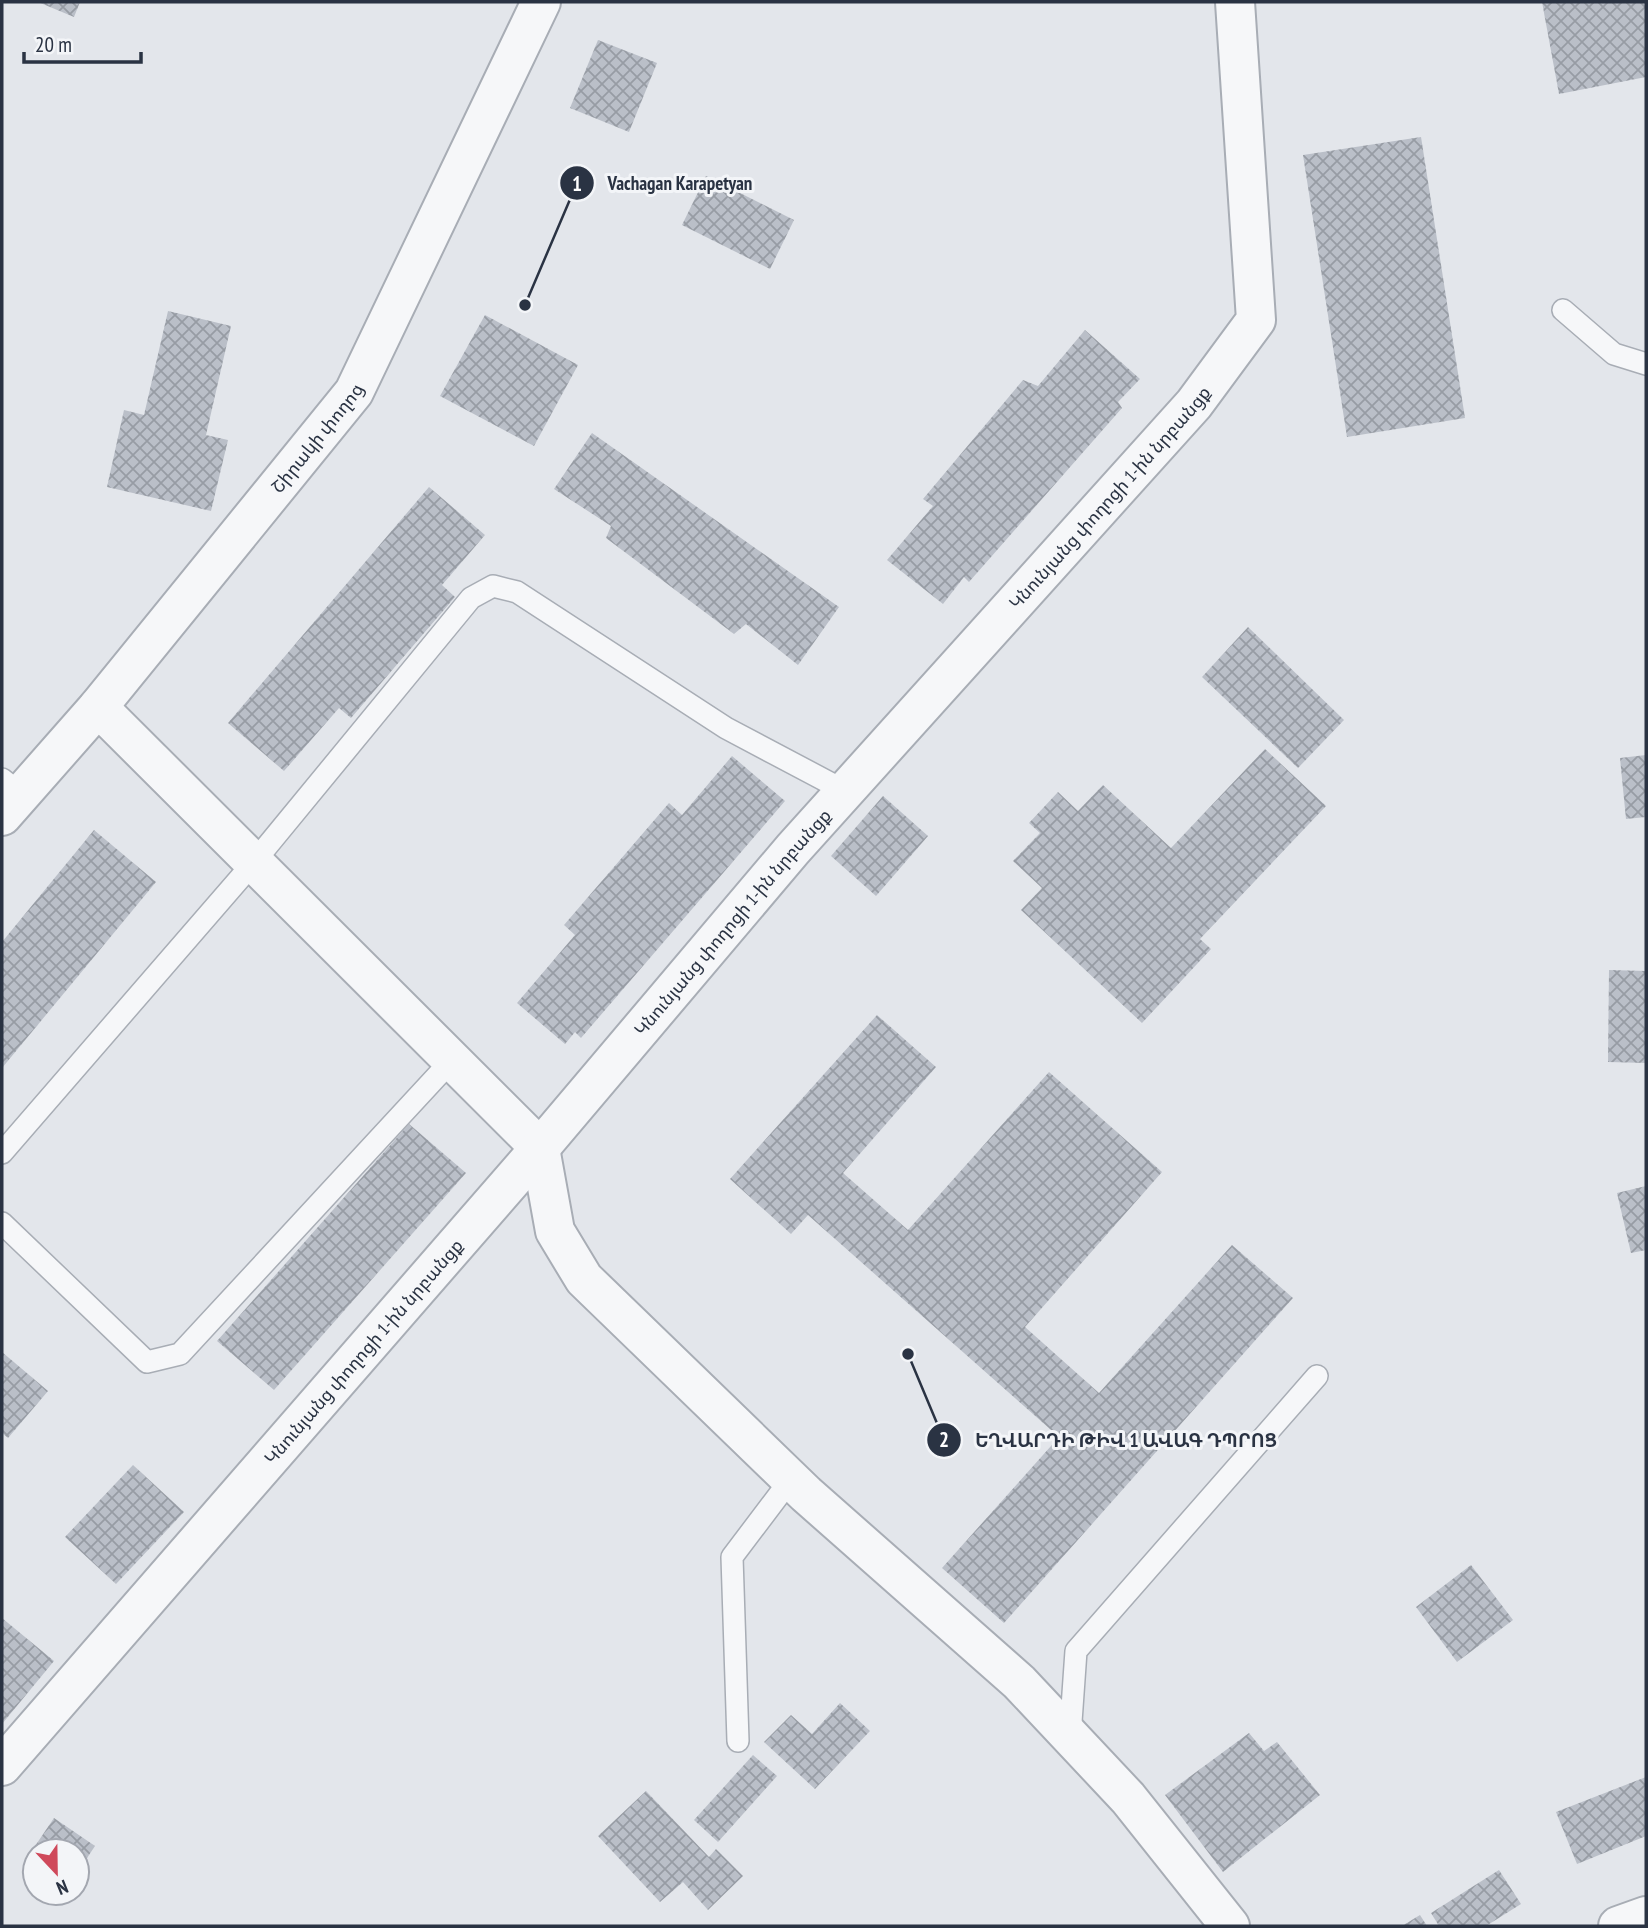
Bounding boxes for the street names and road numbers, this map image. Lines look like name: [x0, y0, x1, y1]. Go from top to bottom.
street label: Շիրակի փողոց: [265, 380, 368, 497]
street label: Կնունյանց փողոցի 1-ին նրբանցք: [1004, 381, 1215, 614]
street label: Կնունյանց փողոցի 1-ին նրբանցք: [629, 804, 835, 1040]
street label: Կնունյանց փողոցի 1-ին նրբանցք: [259, 1234, 467, 1469]

